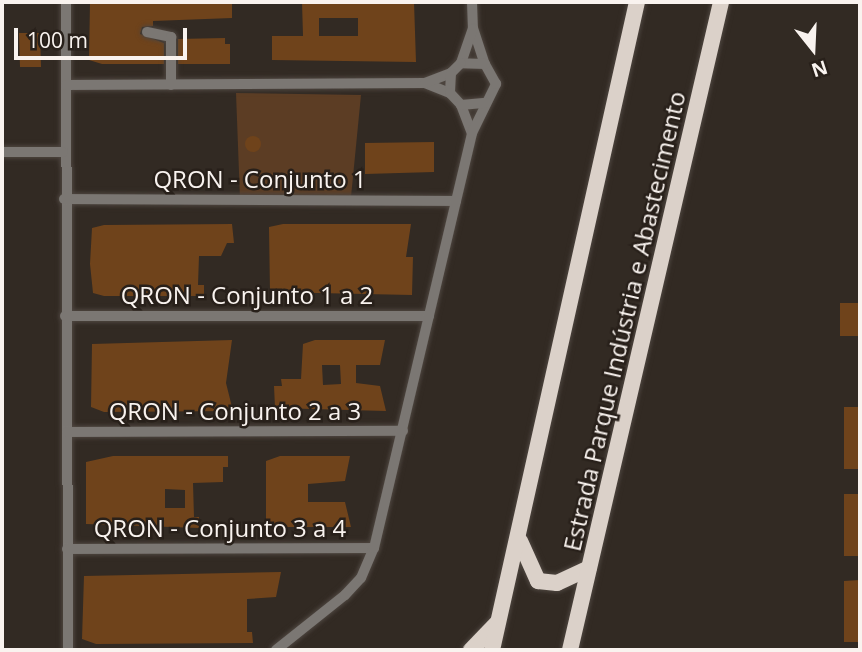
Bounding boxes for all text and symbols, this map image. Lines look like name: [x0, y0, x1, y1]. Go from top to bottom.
scale bar: [18, 14, 191, 58]
north arrow: [778, 14, 848, 84]
text: 100 m: [27, 26, 88, 54]
text: N: [808, 54, 831, 84]
street label: Estrada Parque Indústria e Abastecimento: [557, 88, 691, 554]
street label: QRON - Conjunto 1: [153, 165, 367, 193]
street label: QRON - Conjunto 1 a 2: [121, 281, 373, 309]
street label: QRON - Conjunto 2 a 3: [109, 397, 361, 425]
street label: QRON - Conjunto 3 a 4: [94, 514, 346, 542]

